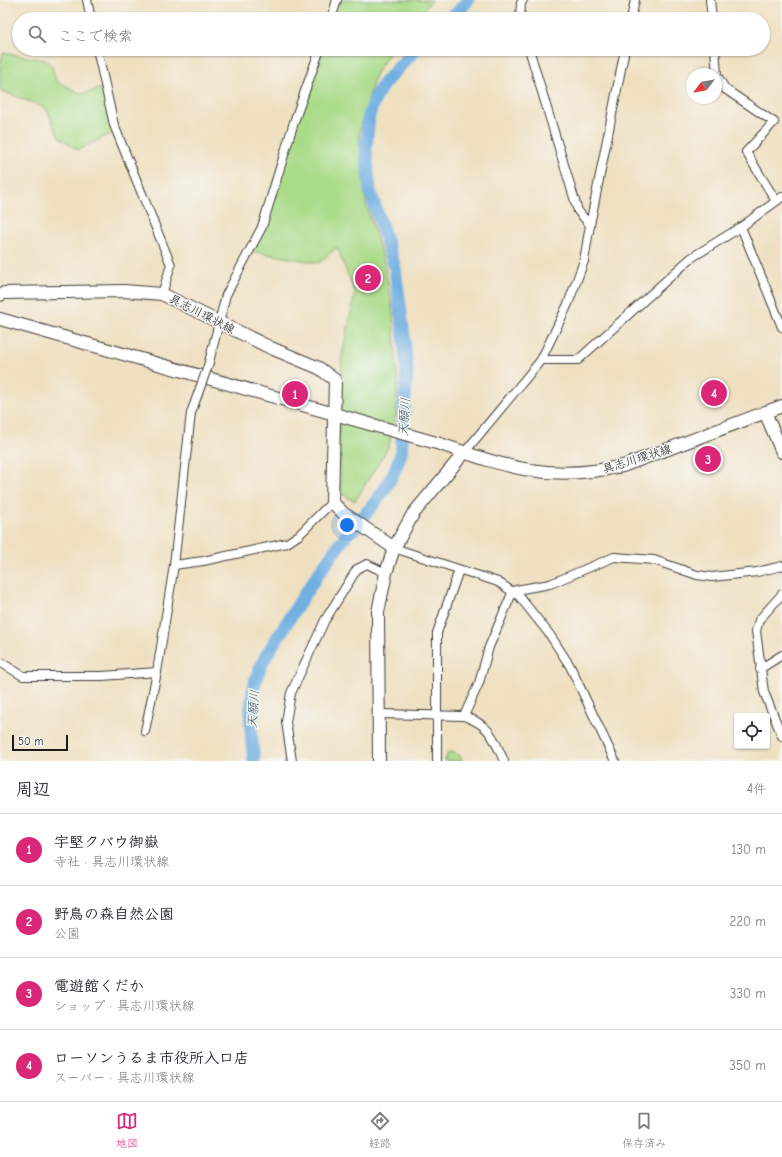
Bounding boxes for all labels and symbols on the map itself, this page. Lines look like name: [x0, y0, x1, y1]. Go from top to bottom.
north arrow: [686, 68, 722, 104]
pin: 2: [355, 263, 381, 293]
street label: 具志川環状線: [167, 291, 237, 337]
pin: 4: [701, 378, 727, 408]
pin: 1: [282, 379, 308, 409]
water label: 天願川: [395, 397, 413, 437]
street label: 具志川環状線: [601, 442, 673, 476]
pin: 3: [695, 444, 721, 474]
your location: [337, 515, 357, 535]
water label: 天願川: [244, 689, 262, 729]
scale bar: [12, 733, 68, 752]

